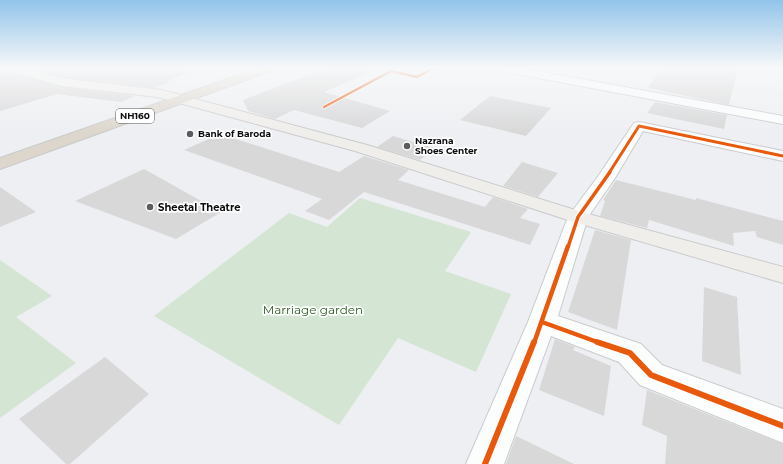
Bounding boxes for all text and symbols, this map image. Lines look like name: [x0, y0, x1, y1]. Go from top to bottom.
road number: NH160: [116, 109, 154, 123]
place label: Bank of Baroda: [198, 128, 271, 139]
marker: Bank of Baroda: [185, 129, 195, 139]
place label: Nazrana Shoes Center: [415, 135, 478, 156]
marker: Nazrana Shoes Center: [402, 141, 412, 151]
place label: Sheetal Theatre: [158, 201, 240, 214]
marker: Sheetal Theatre: [145, 202, 155, 212]
park label: Marriage garden: [263, 302, 363, 317]

